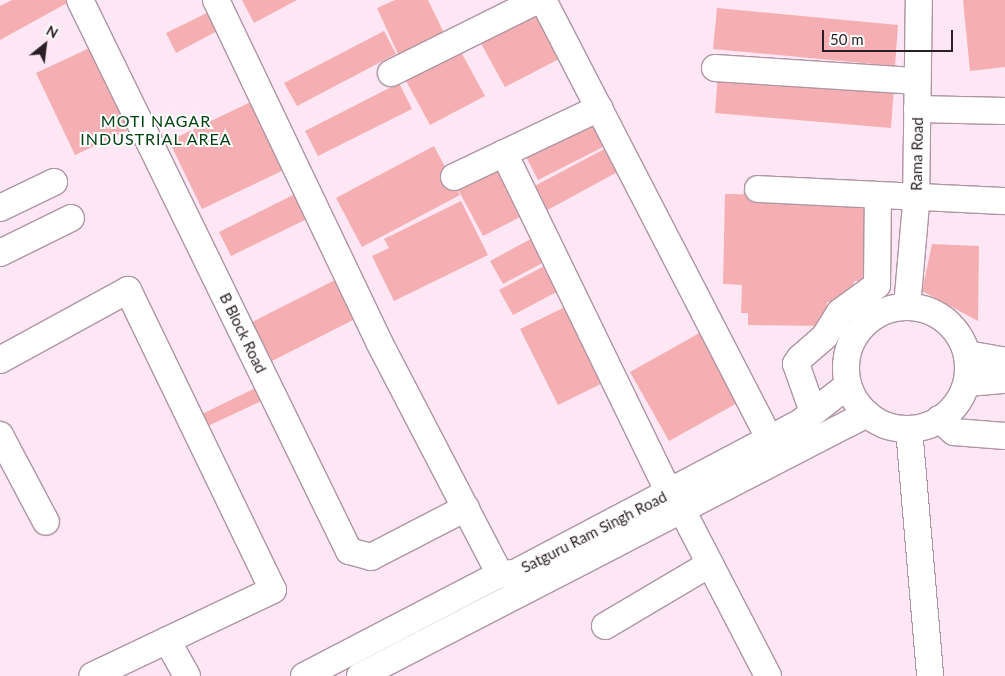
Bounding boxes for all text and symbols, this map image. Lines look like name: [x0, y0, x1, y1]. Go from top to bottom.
north arrow: [20, 20, 70, 70]
scale bar: [825, 20, 956, 52]
text: N: [44, 21, 61, 41]
text: 50 m: [830, 30, 864, 48]
district label: MOTI NAGAR INDUSTRIAL AREA: [78, 111, 234, 149]
street label: Rama Road: [907, 117, 927, 191]
street label: B Block Road: [216, 290, 270, 376]
street label: Satguru Ram Singh Road: [518, 487, 670, 577]

